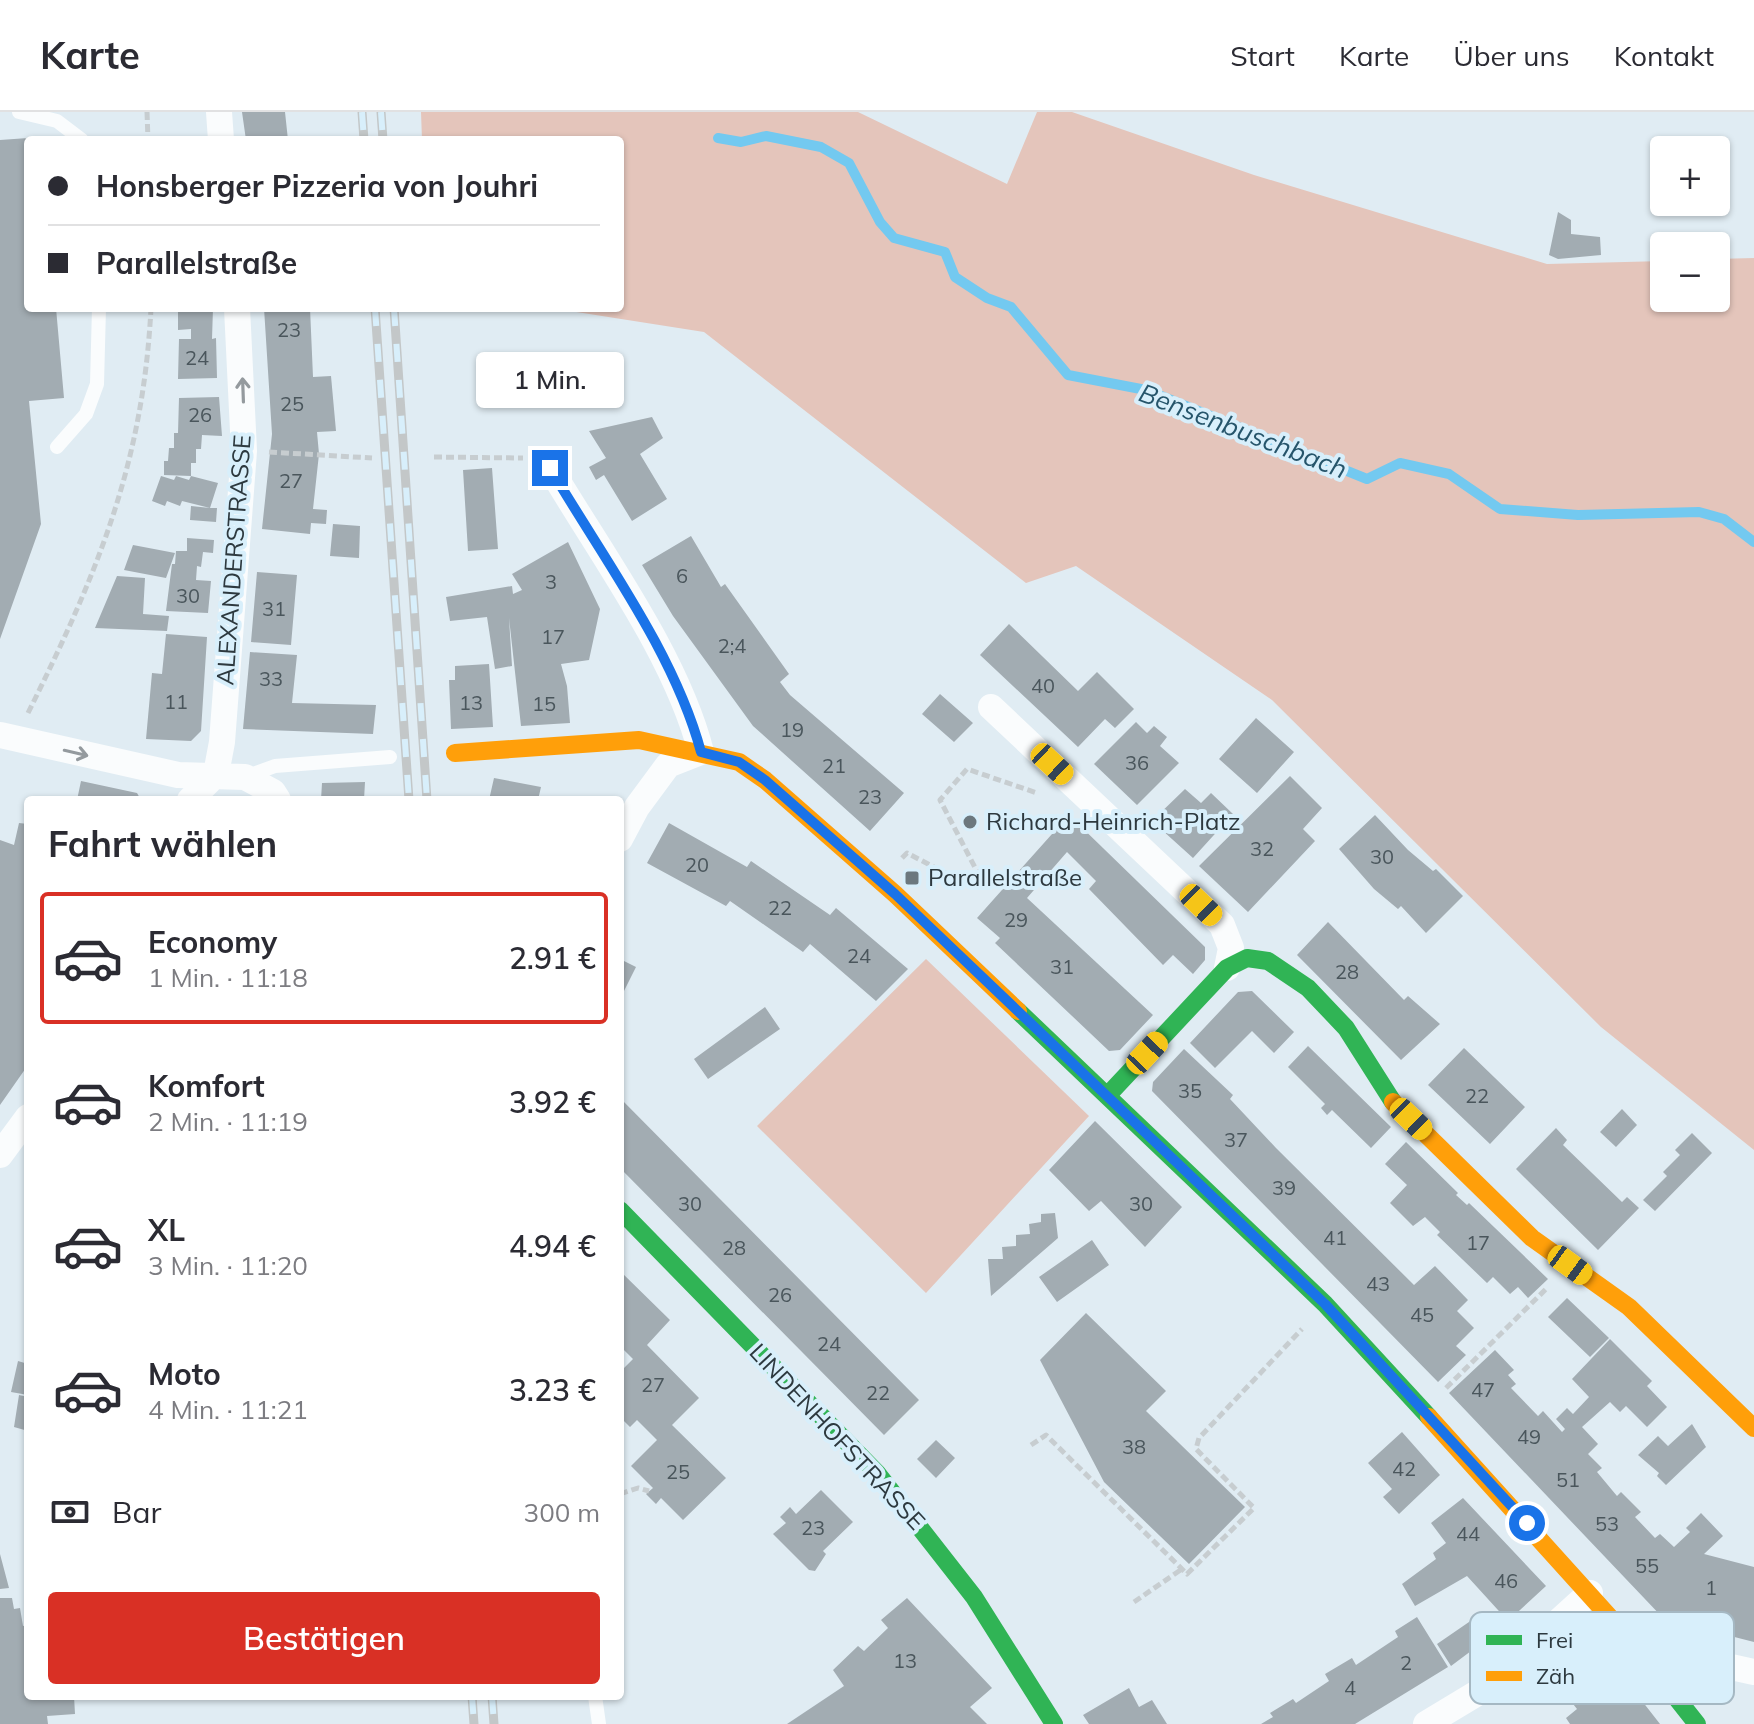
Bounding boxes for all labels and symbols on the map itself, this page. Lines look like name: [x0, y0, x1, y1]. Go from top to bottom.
house number: 23: [277, 317, 301, 342]
house number: 24: [185, 345, 209, 370]
callout: 1 Min.: [476, 352, 624, 408]
water label: Bensenbuschbach: [1134, 376, 1352, 485]
one-way arrow: [235, 377, 250, 404]
house number: 25: [280, 391, 304, 416]
house number: 26: [188, 402, 212, 427]
street label: ALEXANDERSTRASSE: [209, 434, 257, 686]
route end: [532, 450, 568, 486]
house number: 27: [279, 468, 303, 493]
house number: 6: [676, 563, 688, 588]
house number: 3: [545, 569, 557, 594]
house number: 30: [176, 583, 200, 608]
house number: 31: [262, 596, 286, 621]
house number: 17: [541, 624, 565, 649]
house number: 2;4: [718, 633, 746, 658]
house number: 33: [259, 666, 283, 691]
house number: 40: [1031, 673, 1055, 698]
house number: 11: [164, 689, 188, 714]
house number: 13: [459, 690, 483, 715]
house number: 15: [532, 691, 556, 716]
house number: 19: [780, 717, 804, 742]
car: [1026, 739, 1078, 789]
one-way arrow: [63, 746, 88, 761]
house number: 36: [1125, 750, 1149, 775]
house number: 21: [822, 753, 846, 778]
house number: 23: [858, 784, 882, 809]
place label: Richard-Heinrich-Platz: [986, 806, 1240, 836]
marker: Richard-Heinrich-Platz: [961, 813, 979, 831]
house number: 32: [1250, 836, 1274, 861]
house number: 30: [1370, 844, 1394, 869]
house number: 20: [685, 852, 709, 877]
place label: Parallelstraße: [928, 862, 1082, 892]
marker: Parallelstraße: [903, 869, 921, 887]
car: [1175, 880, 1227, 930]
house number: 22: [768, 895, 792, 920]
house number: 29: [1004, 907, 1028, 932]
house number: 24: [847, 943, 871, 968]
house number: 31: [1050, 954, 1074, 979]
house number: 28: [1335, 959, 1359, 984]
car: [1122, 1027, 1172, 1079]
house number: 35: [1178, 1078, 1202, 1103]
house number: 22: [1465, 1083, 1489, 1108]
car: [1385, 1094, 1437, 1144]
house number: 37: [1224, 1127, 1248, 1152]
house number: 39: [1272, 1175, 1296, 1200]
house number: 30: [678, 1191, 702, 1216]
house number: 30: [1129, 1191, 1153, 1216]
house number: 41: [1323, 1225, 1347, 1250]
house number: 17: [1466, 1230, 1490, 1255]
house number: 28: [722, 1235, 746, 1260]
car: [1544, 1241, 1596, 1289]
house number: 43: [1366, 1271, 1390, 1296]
house number: 26: [768, 1282, 792, 1307]
house number: 45: [1410, 1302, 1434, 1327]
house number: 24: [817, 1331, 841, 1356]
street label: LINDENHOFSTRASSE: [744, 1337, 932, 1536]
house number: 27: [641, 1372, 665, 1397]
house number: 47: [1471, 1377, 1495, 1402]
house number: 22: [866, 1380, 890, 1405]
house number: 49: [1517, 1424, 1541, 1449]
house number: 38: [1122, 1434, 1146, 1459]
house number: 42: [1392, 1456, 1416, 1481]
house number: 25: [666, 1459, 690, 1484]
house number: 51: [1556, 1467, 1580, 1492]
route start: [1509, 1505, 1545, 1541]
house number: 53: [1595, 1511, 1619, 1536]
house number: 23: [801, 1515, 825, 1540]
house number: 44: [1456, 1521, 1480, 1546]
house number: 55: [1635, 1553, 1659, 1578]
house number: 46: [1494, 1568, 1518, 1593]
house number: 1: [1705, 1575, 1717, 1600]
legend: [1470, 1612, 1734, 1704]
text: Frei: [1536, 1626, 1573, 1654]
house number: 13: [893, 1648, 917, 1673]
house number: 2: [1400, 1650, 1412, 1675]
text: Zäh: [1536, 1662, 1575, 1690]
house number: 4: [1344, 1675, 1356, 1700]

